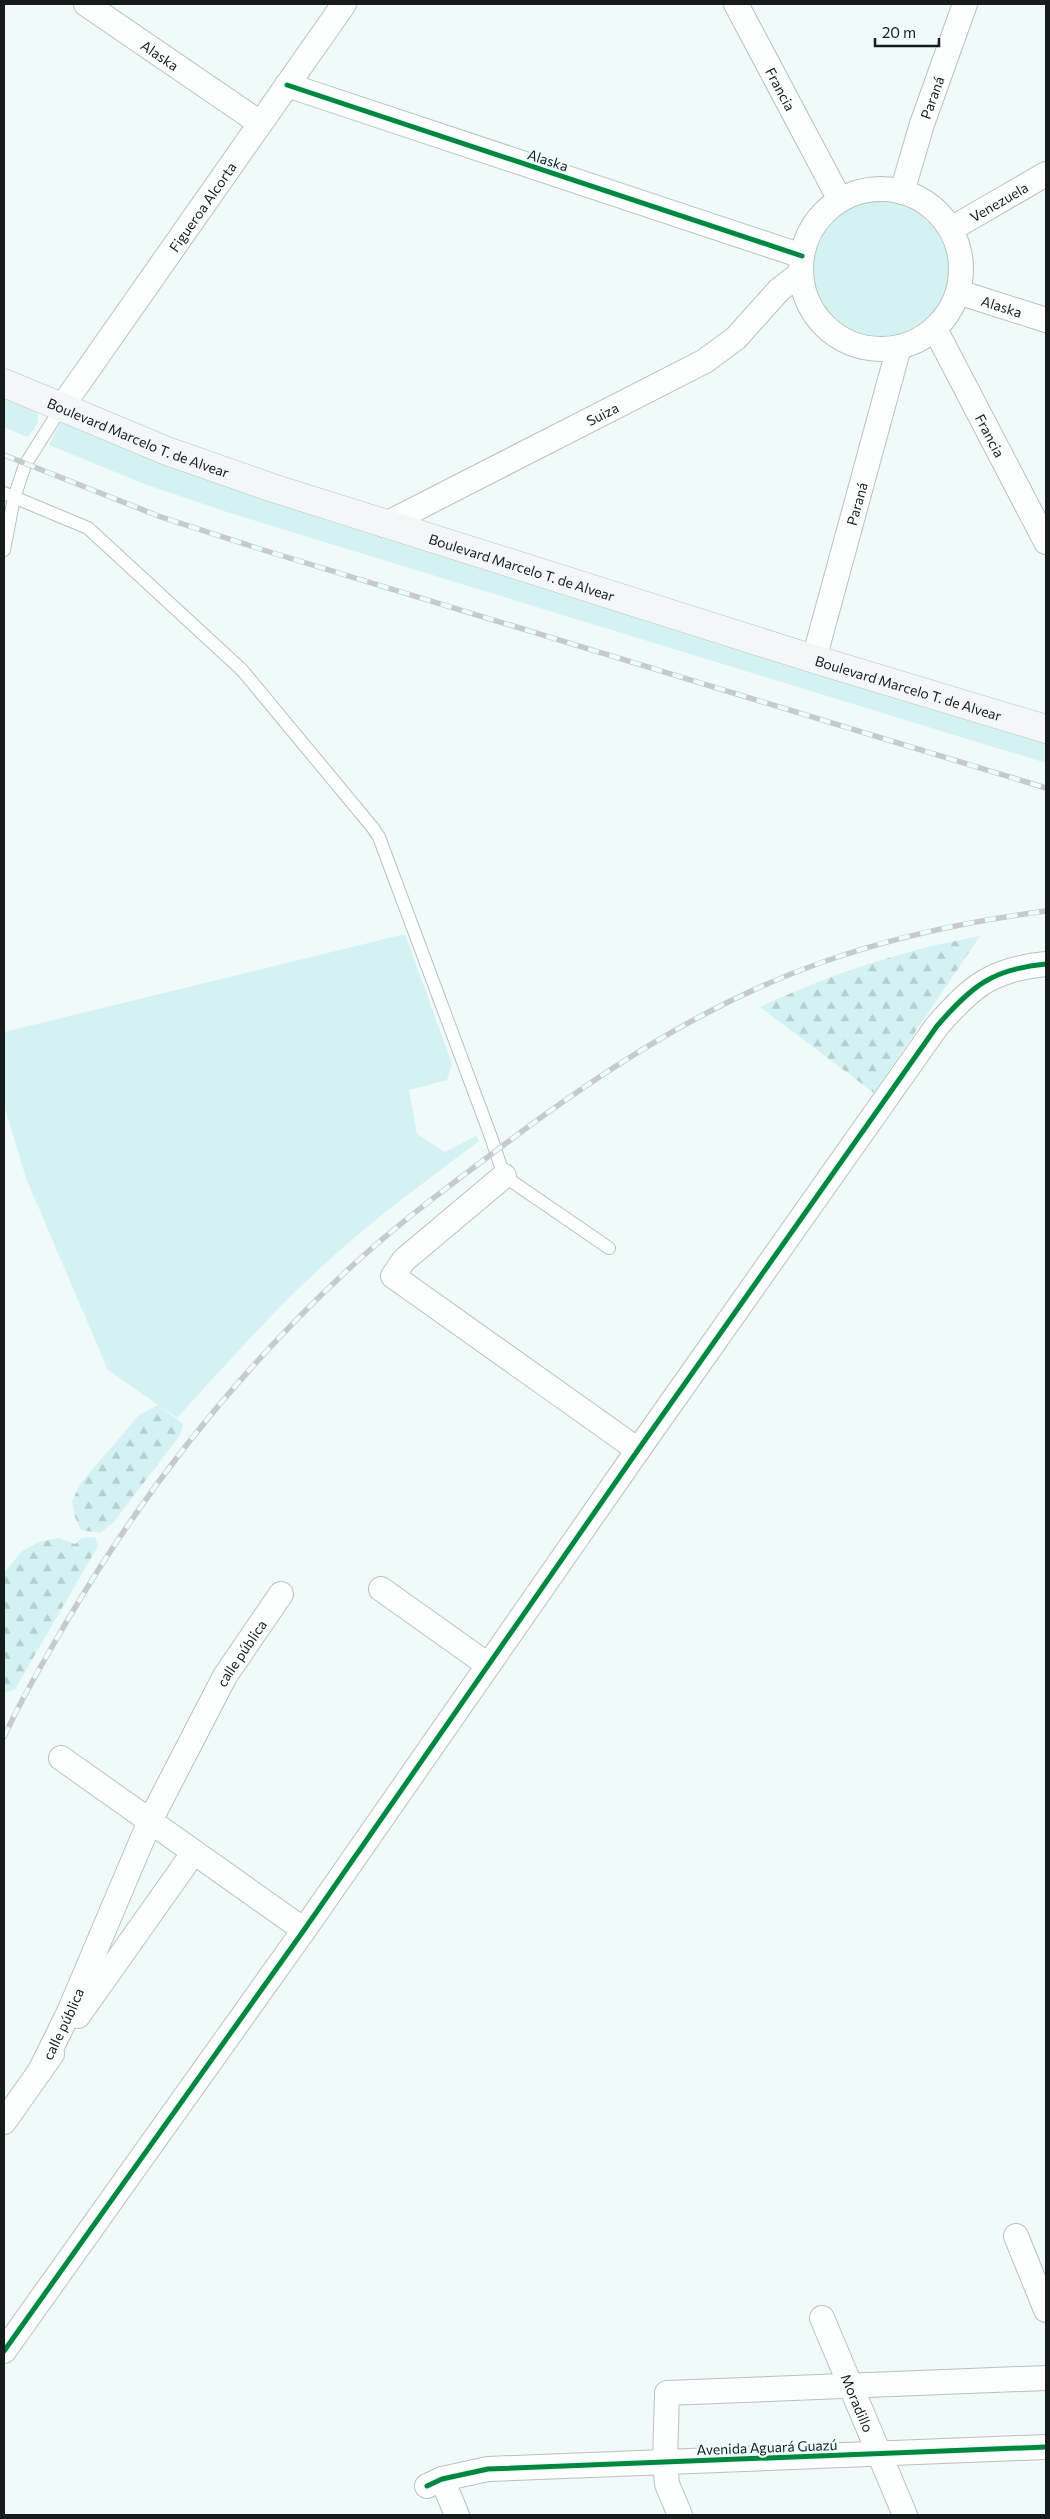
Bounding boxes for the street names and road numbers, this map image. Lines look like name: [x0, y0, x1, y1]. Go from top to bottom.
street label: Alaska: [138, 36, 182, 74]
street label: Francia: [763, 64, 799, 113]
street label: Paraná: [916, 74, 947, 121]
street label: Alaska: [525, 145, 571, 175]
street label: Figueroa Alcorta: [165, 158, 239, 255]
street label: Venezuela: [966, 178, 1031, 225]
street label: Alaska: [979, 292, 1024, 320]
street label: Boulevard Marcelo T. de Alvear: [45, 394, 232, 481]
street label: Suiza: [583, 398, 621, 429]
street label: Francia: [972, 411, 1009, 460]
street label: Paraná: [842, 480, 870, 527]
street label: Boulevard Marcelo T. de Alvear: [427, 529, 617, 604]
street label: Boulevard Marcelo T. de Alvear: [813, 651, 1004, 724]
street label: calle pública: [213, 1616, 270, 1689]
street label: calle pública: [38, 1985, 87, 2062]
street label: Moradillo: [838, 2371, 878, 2435]
street label: Avenida Aguará Guazú: [696, 2436, 838, 2458]

